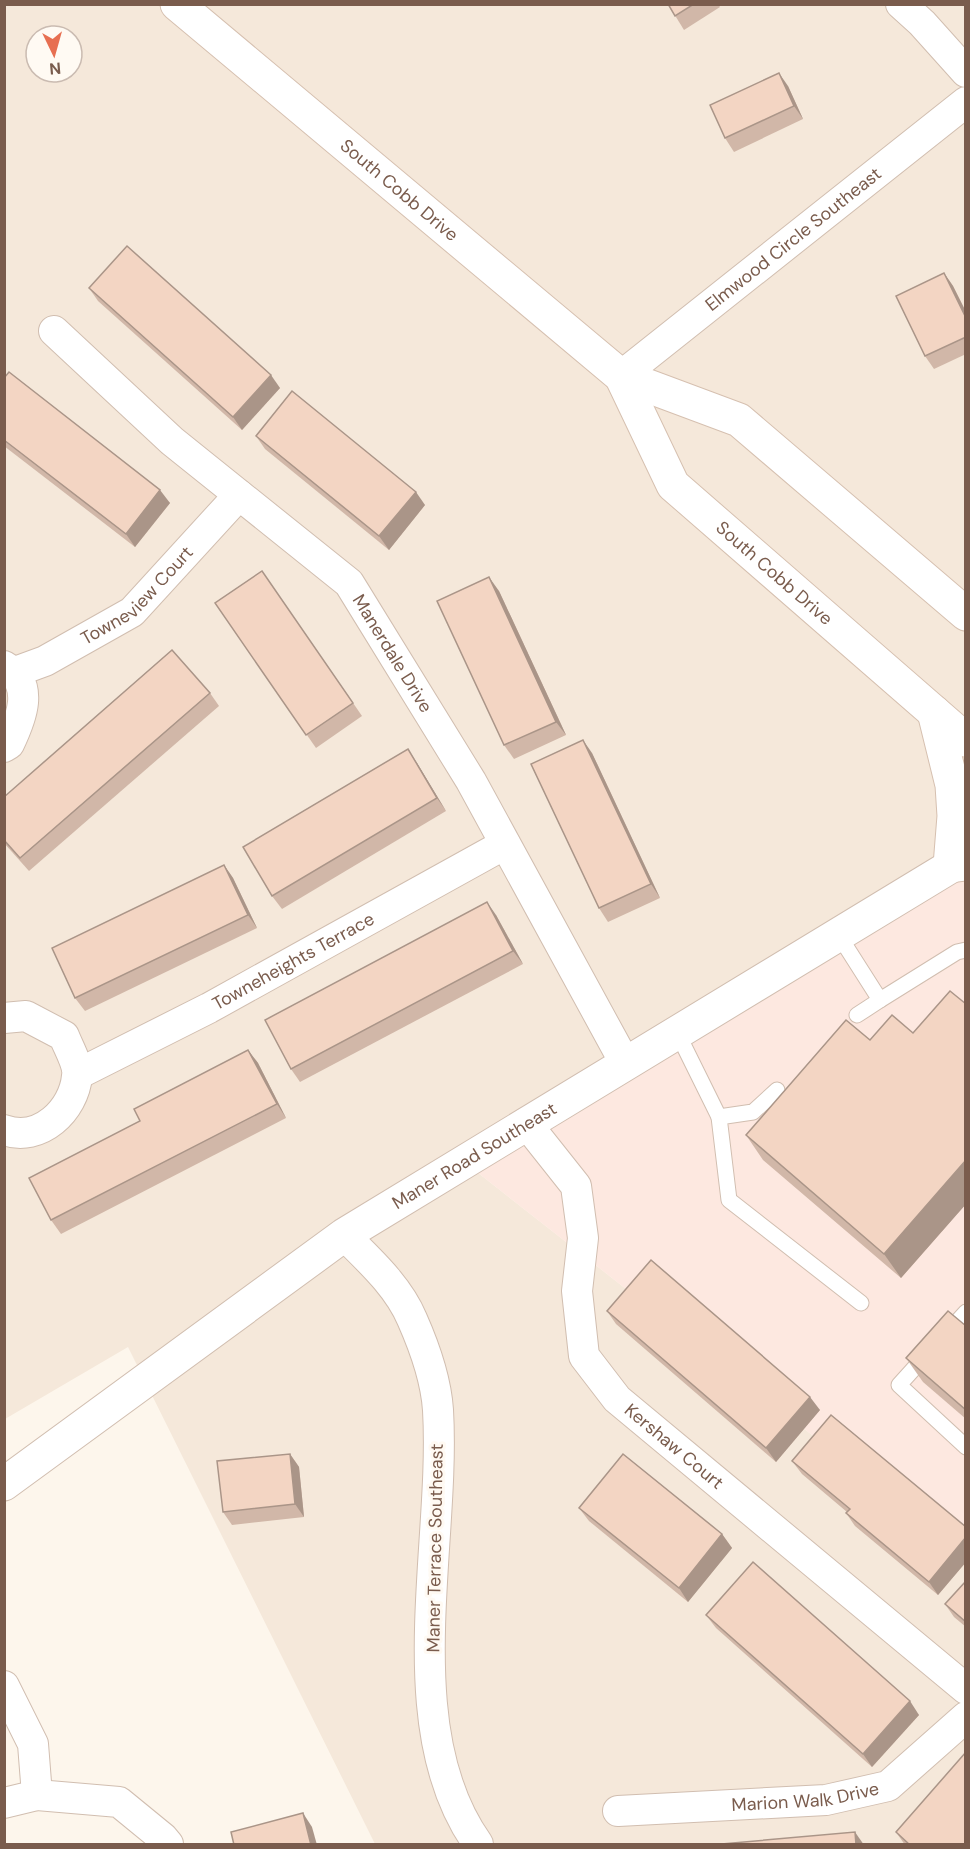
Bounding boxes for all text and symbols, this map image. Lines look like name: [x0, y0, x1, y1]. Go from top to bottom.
north arrow: [24, 24, 84, 84]
text: N: [49, 57, 62, 79]
street label: South Cobb Drive: [335, 134, 463, 247]
street label: Elmwood Circle Southeast: [700, 162, 886, 317]
street label: South Cobb Drive: [711, 516, 838, 631]
street label: Towneview Court: [76, 541, 199, 650]
street label: Manerdale Drive: [347, 590, 438, 717]
street label: Towneheights Terrace: [208, 907, 379, 1016]
street label: Maner Road Southeast: [388, 1097, 561, 1215]
street label: Kershaw Court: [619, 1398, 729, 1495]
street label: Maner Terrace Southeast: [421, 1444, 449, 1652]
street label: Marion Walk Drive: [731, 1776, 881, 1817]

